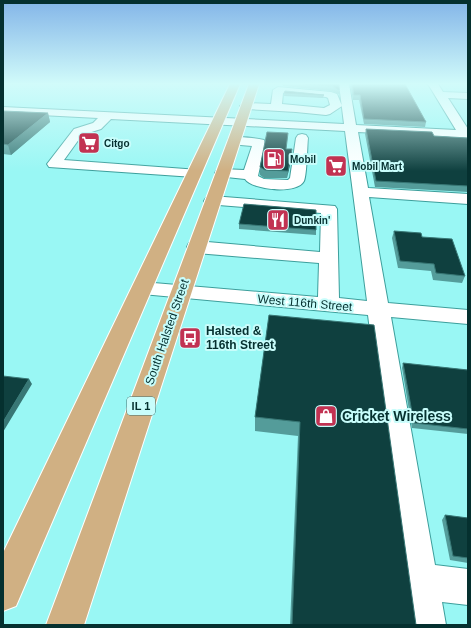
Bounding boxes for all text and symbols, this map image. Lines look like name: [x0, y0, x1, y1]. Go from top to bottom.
supermarket icon: Citgo: [76, 130, 102, 156]
place label: Citgo: [104, 138, 130, 149]
fuel station icon: Mobil: [261, 146, 287, 172]
supermarket icon: Mobil Mart: [323, 153, 349, 179]
place label: Mobil: [290, 154, 316, 165]
place label: Mobil Mart: [352, 161, 403, 172]
restaurant icon: Dunkin': [265, 207, 291, 233]
place label: Dunkin': [294, 215, 330, 226]
street label: South Halsted Street: [142, 277, 192, 387]
street label: West 116th Street: [257, 292, 354, 314]
place label: Halsted & 116th Street: [206, 324, 274, 352]
bus stop icon: Halsted & 116th Street: [177, 325, 203, 351]
road number: IL 1: [127, 397, 155, 415]
shop icon: Cricket Wireless: [313, 403, 339, 429]
place label: Cricket Wireless: [342, 408, 451, 424]

